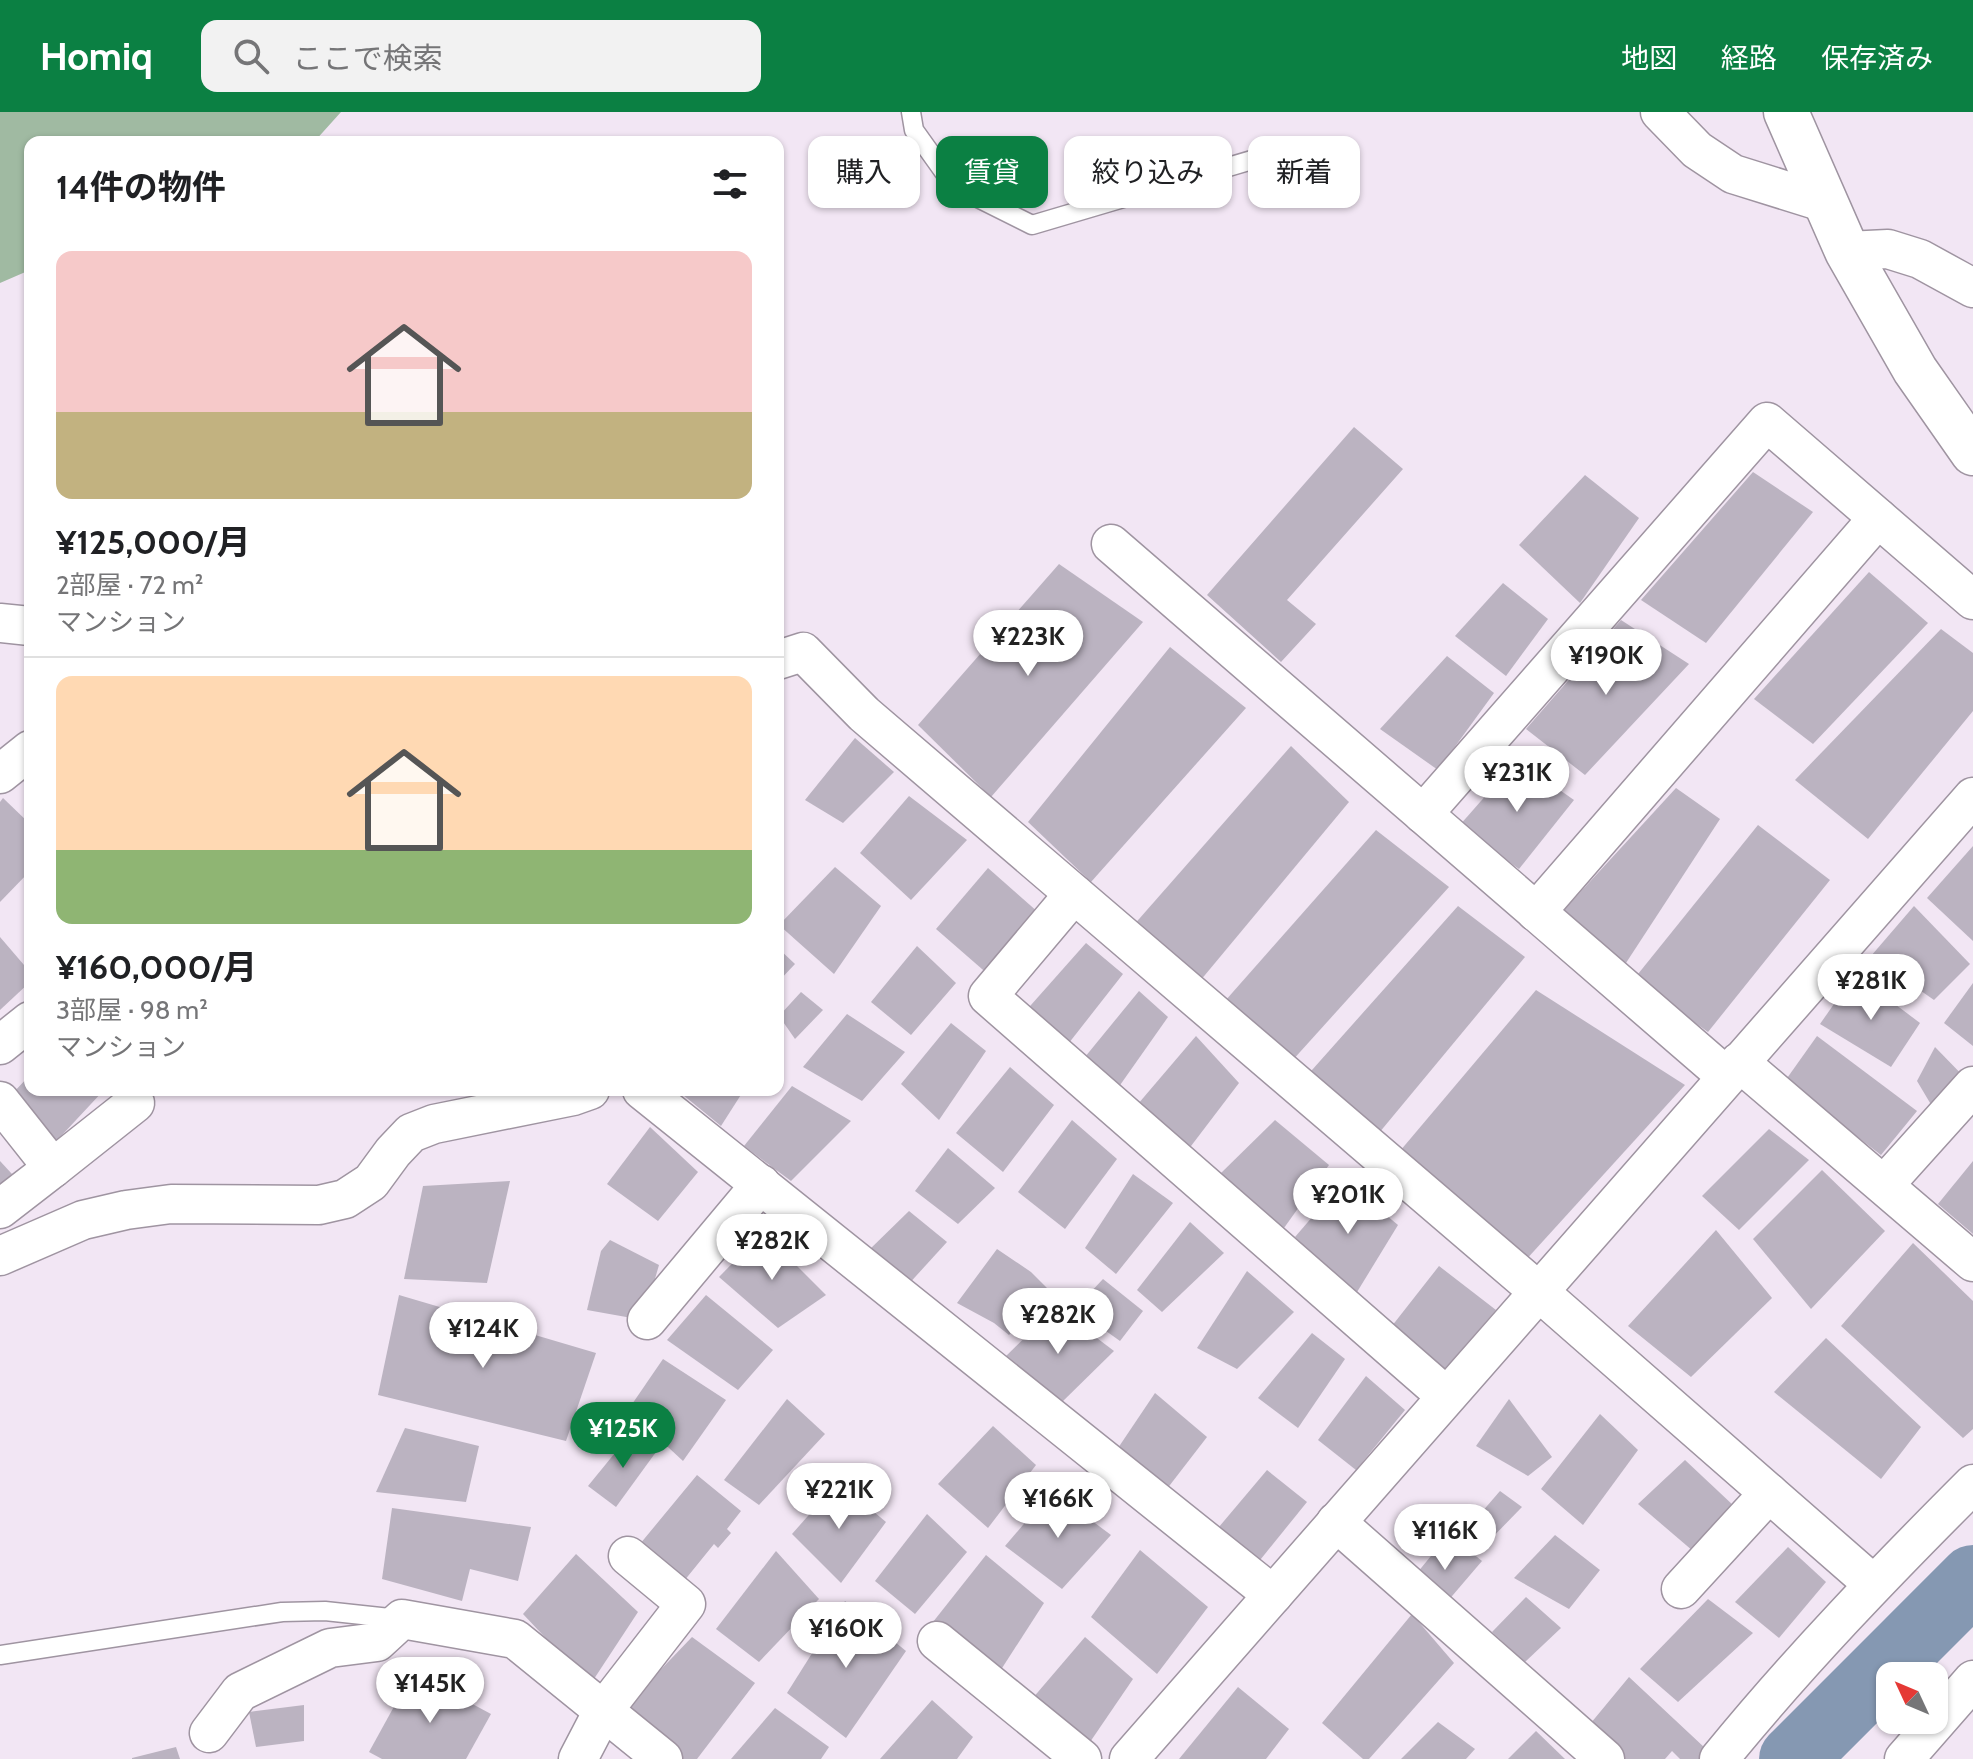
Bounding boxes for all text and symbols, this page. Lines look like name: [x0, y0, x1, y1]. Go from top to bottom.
search box: [201, 20, 761, 92]
text: Homiq: [40, 33, 153, 80]
icon: search: [229, 34, 273, 78]
text: ここで検索: [293, 40, 443, 77]
text: 地図: [1621, 41, 1677, 75]
text: 経路: [1721, 41, 1777, 75]
text: 保存済み: [1821, 41, 1933, 75]
chip: 購入: [808, 136, 920, 208]
chip: 賃貸: [936, 136, 1048, 208]
chip: 絞り込み: [1064, 136, 1232, 208]
chip: 新着: [1248, 136, 1360, 208]
icon: filters: [708, 162, 752, 206]
text: 14件の物件: [56, 166, 226, 208]
icon: home: [332, 303, 476, 447]
text: ¥125,000/月: [56, 521, 251, 563]
text: 2部屋 · 72 m²: [56, 569, 204, 601]
text: マンション: [56, 606, 186, 638]
pin: ¥223K: [972, 610, 1084, 678]
text: ¥223K: [991, 620, 1065, 652]
pin: ¥190K: [1550, 629, 1662, 697]
text: ¥190K: [1569, 639, 1643, 671]
icon: home: [332, 728, 476, 872]
pin: ¥231K: [1461, 746, 1573, 814]
text: ¥231K: [1482, 756, 1552, 788]
text: ¥160,000/月: [56, 946, 257, 988]
pin: ¥281K: [1815, 954, 1927, 1022]
text: ¥281K: [1835, 964, 1907, 996]
text: 3部屋 · 98 m²: [56, 994, 208, 1026]
text: マンション: [56, 1031, 186, 1063]
pin: ¥201K: [1292, 1168, 1404, 1236]
text: ¥201K: [1311, 1178, 1385, 1210]
pin: ¥282K: [716, 1214, 828, 1282]
text: ¥282K: [734, 1224, 810, 1256]
pin: ¥282K: [1002, 1288, 1114, 1356]
text: ¥282K: [1020, 1298, 1096, 1330]
pin: ¥124K: [427, 1302, 539, 1370]
text: ¥124K: [447, 1312, 519, 1344]
pin: ¥125K: [567, 1402, 679, 1470]
text: ¥125K: [588, 1412, 658, 1444]
pin: ¥221K: [783, 1463, 895, 1531]
pin: ¥166K: [1002, 1472, 1114, 1540]
text: ¥221K: [804, 1473, 874, 1505]
text: ¥166K: [1023, 1482, 1093, 1514]
pin: ¥116K: [1389, 1504, 1501, 1572]
text: ¥116K: [1412, 1514, 1478, 1546]
pin: ¥160K: [790, 1602, 902, 1670]
text: ¥160K: [809, 1612, 883, 1644]
pin: ¥145K: [374, 1657, 486, 1725]
north arrow: [1876, 1662, 1948, 1734]
map controls: [1876, 1662, 1948, 1734]
text: ¥145K: [394, 1667, 466, 1699]

